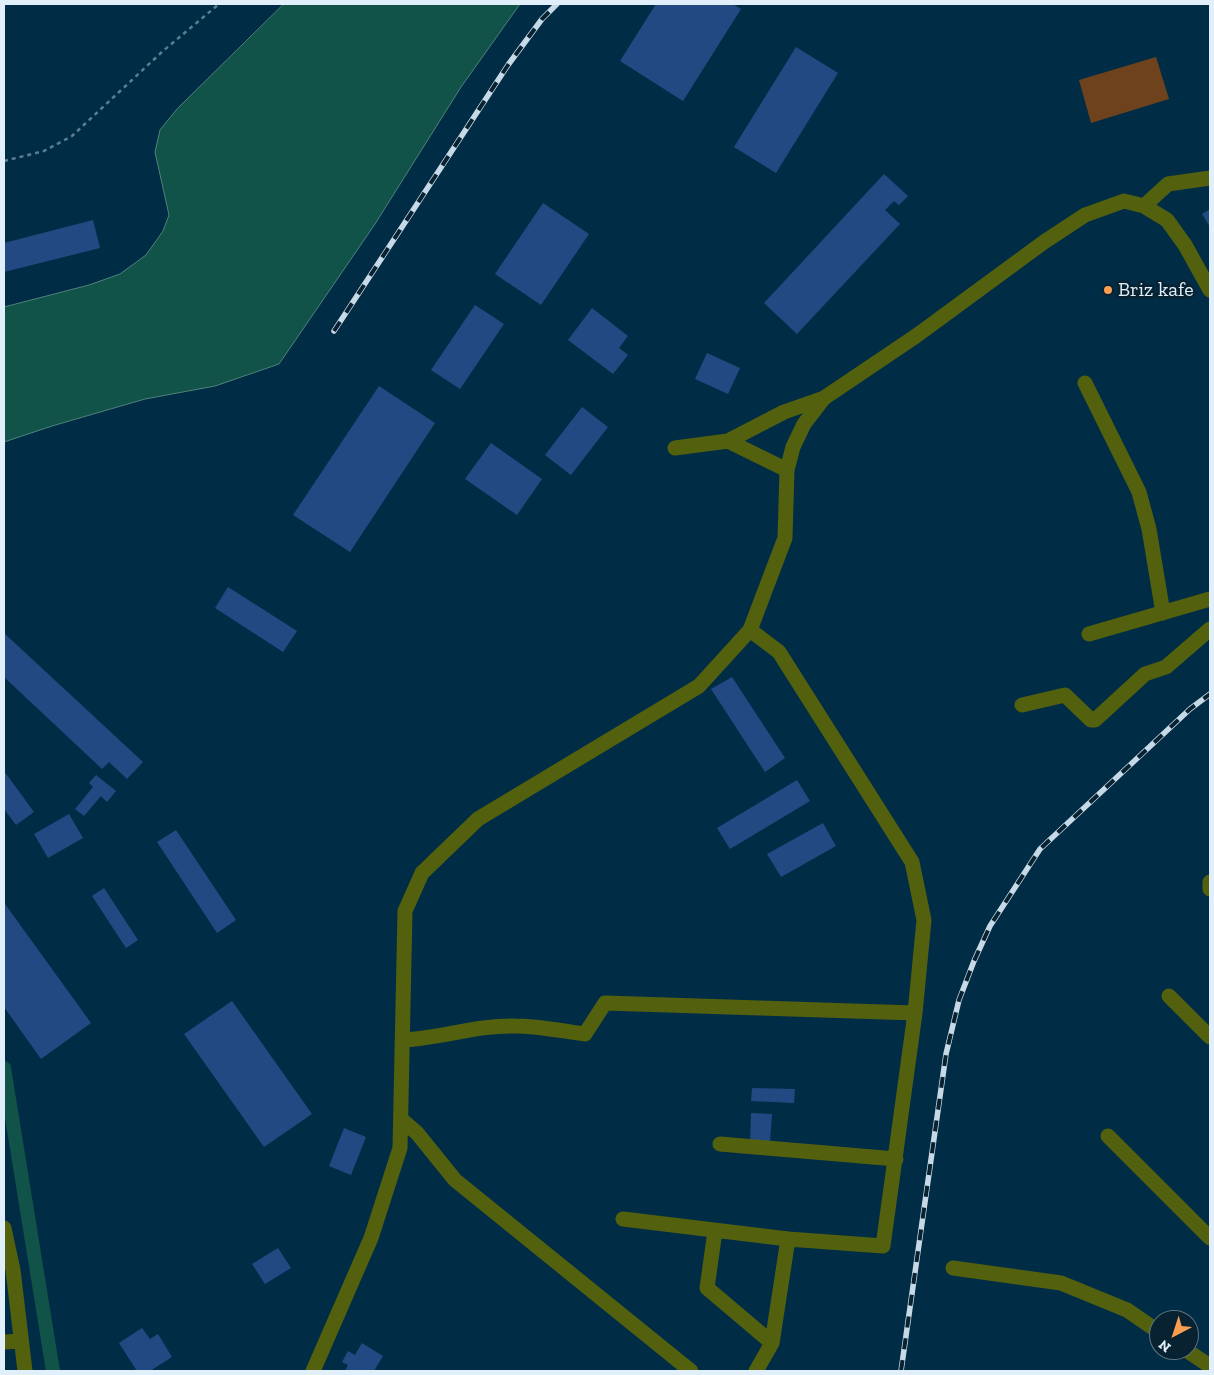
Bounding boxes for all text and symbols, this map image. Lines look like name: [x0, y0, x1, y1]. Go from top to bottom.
place label: Briz kafe: [1118, 278, 1194, 302]
marker: Briz kafe: [1102, 284, 1114, 296]
north arrow: [1149, 1310, 1199, 1360]
text: N: [1155, 1336, 1174, 1356]

